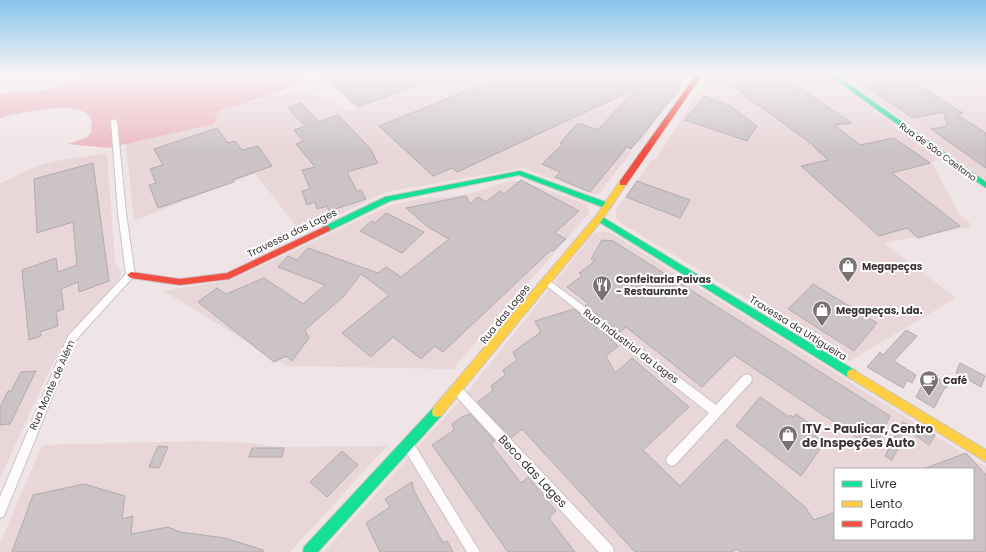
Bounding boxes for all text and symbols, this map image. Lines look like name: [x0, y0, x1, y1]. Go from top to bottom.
street label: Rua de São Caetano: [897, 120, 979, 184]
street label: Travessa das Lages: [245, 205, 339, 261]
shop icon: Megapeças: [837, 255, 859, 283]
place label: Megapeças: [862, 259, 923, 274]
place label: Confeitaria Paivas - Restaurante: [616, 272, 711, 299]
restaurant icon: Confeitaria Paivas - Restaurante: [591, 274, 613, 302]
street label: Rua das Lages: [476, 281, 534, 347]
street label: Travessa da Urtigueira: [746, 292, 850, 364]
shop icon: Megapeças, Lda.: [811, 299, 833, 327]
place label: Megapeças, Lda.: [836, 303, 923, 318]
street label: Rua Industrial da Lages: [580, 305, 682, 387]
street label: Rua Monte de Além: [25, 338, 79, 432]
cafe icon: Café: [918, 369, 940, 397]
place label: Café: [943, 373, 967, 388]
place label: ITV - Paulicar, Centro de Inspeções Auto: [802, 420, 933, 451]
shop icon: ITV - Paulicar, Centro de Inspeções Auto: [777, 424, 799, 452]
street label: Beco das Lages: [495, 431, 571, 511]
legend: [834, 468, 974, 540]
text: Livre: [870, 475, 897, 492]
text: Lento: [870, 495, 903, 512]
text: Parado: [870, 515, 914, 532]

